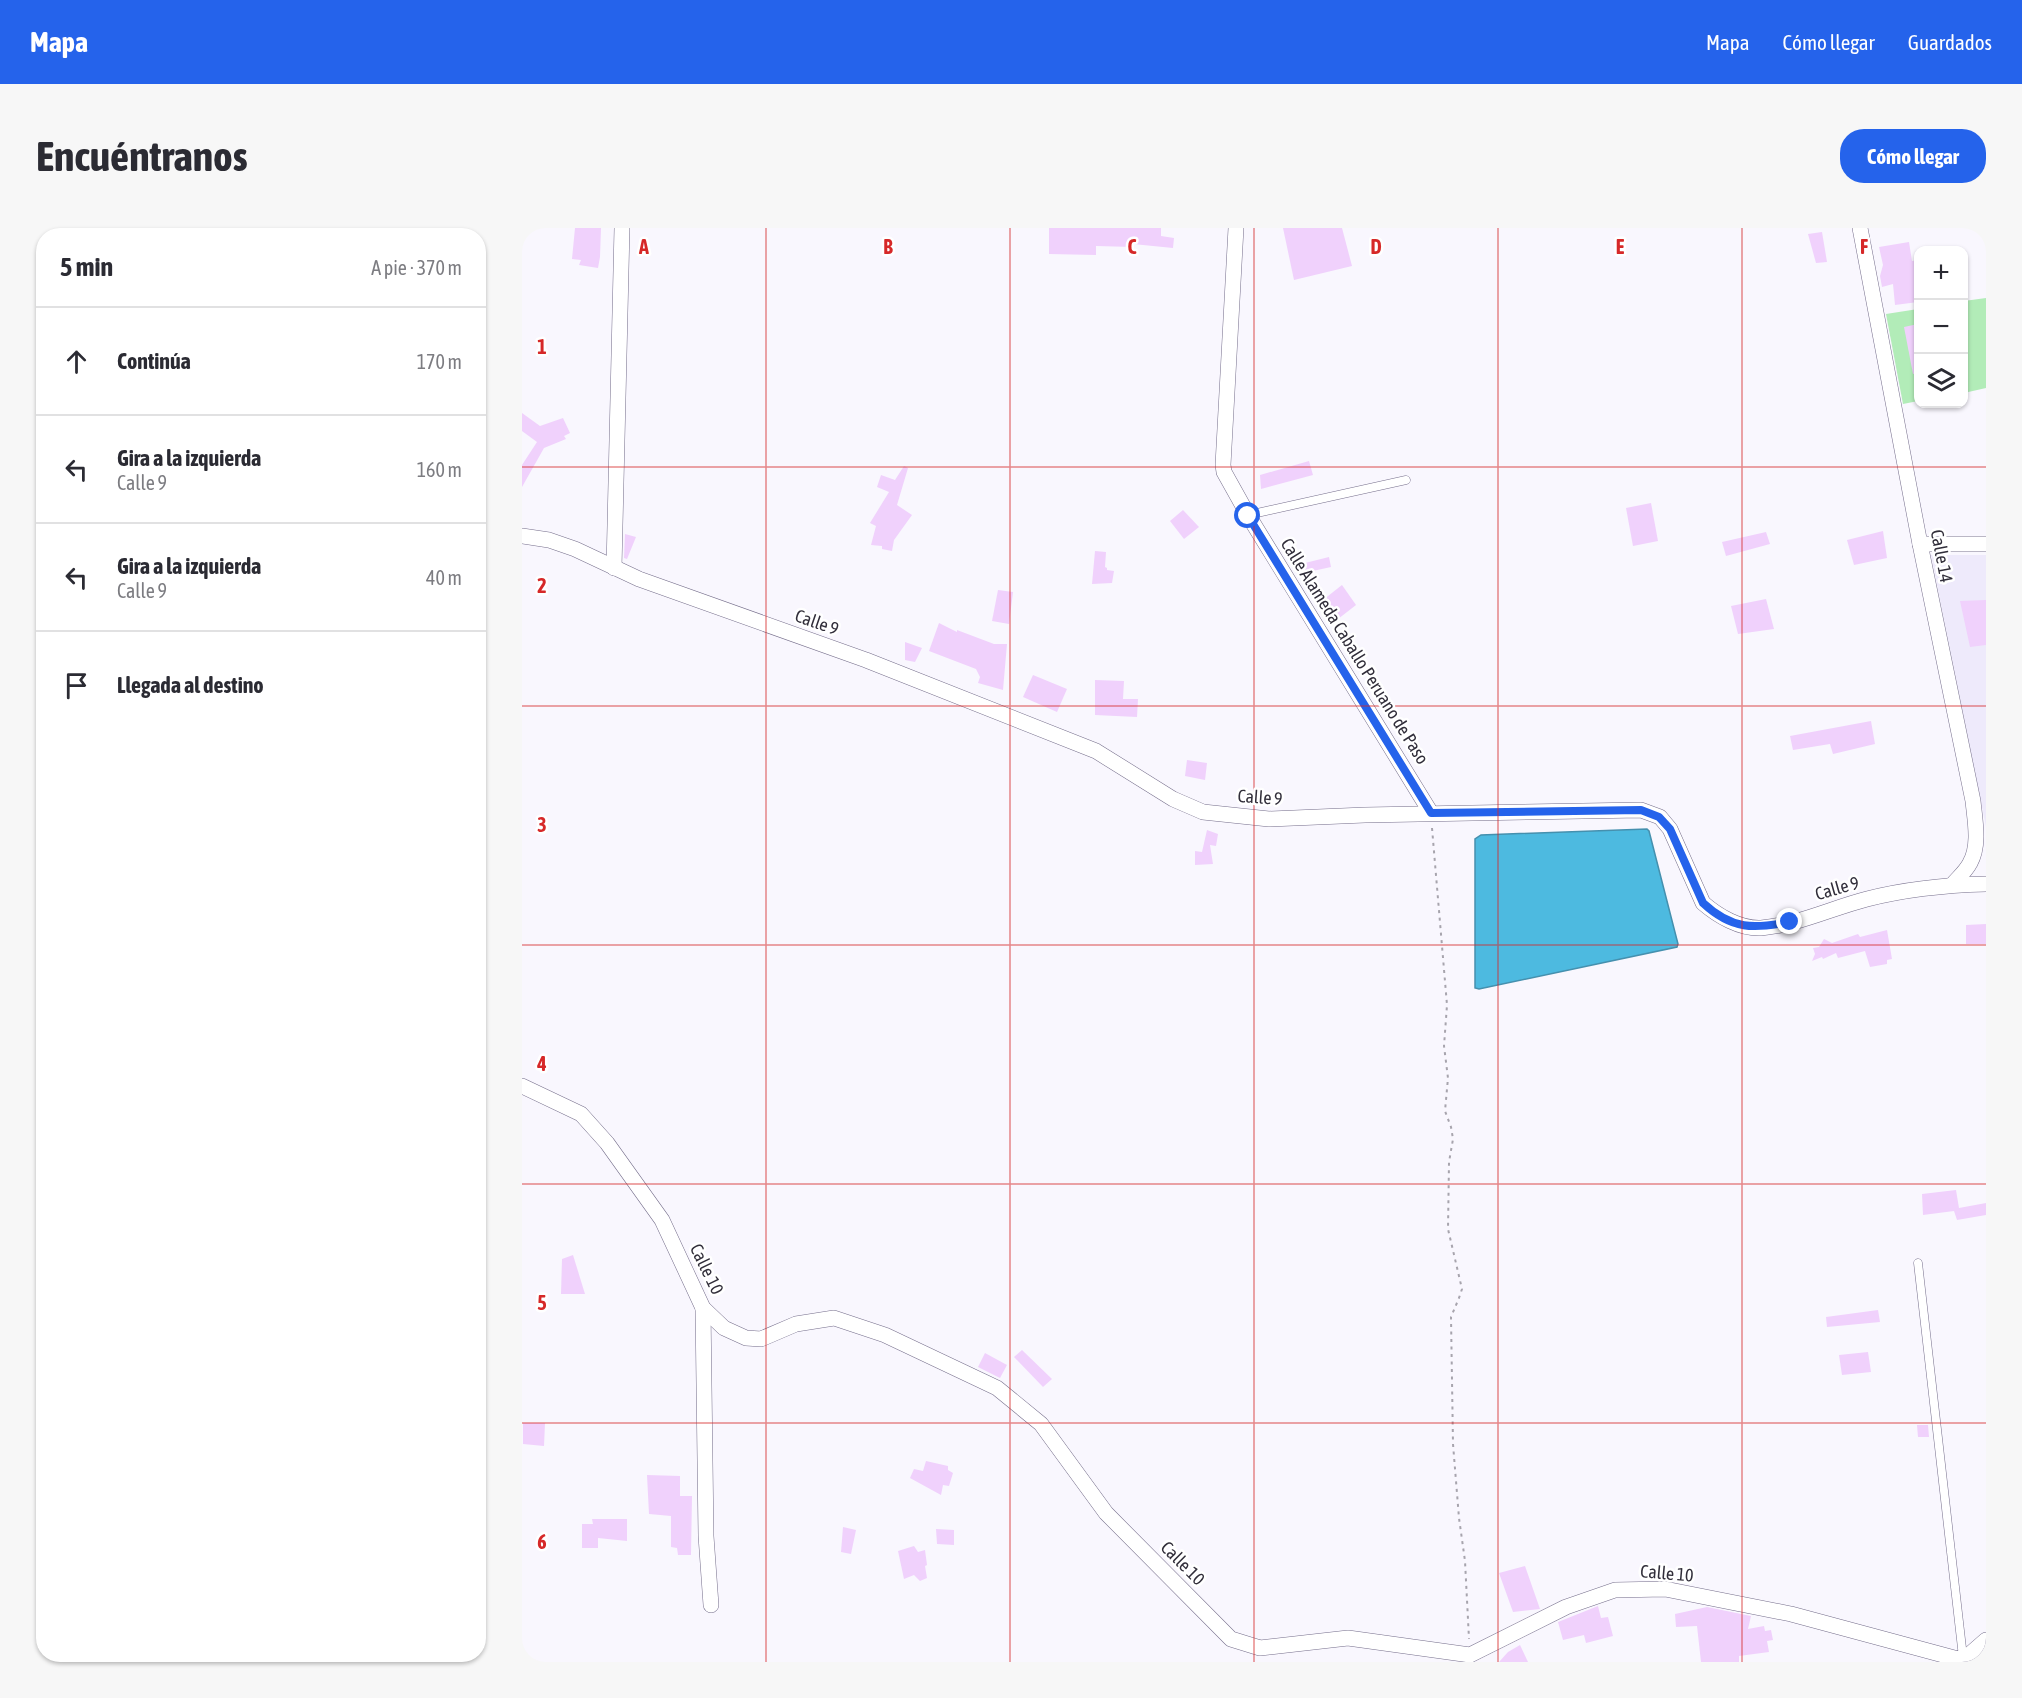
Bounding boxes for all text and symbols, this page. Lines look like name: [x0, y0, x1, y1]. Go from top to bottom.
text: Mapa: [30, 26, 88, 58]
text: Mapa: [1706, 30, 1750, 54]
text: Cómo llegar: [1783, 30, 1875, 54]
text: Guardados: [1908, 30, 1992, 54]
button: Cómo llegar: [1840, 129, 1986, 183]
text: Encuéntranos: [36, 132, 248, 180]
text: A: [638, 235, 649, 258]
text: B: [883, 235, 893, 258]
text: C: [1128, 235, 1137, 258]
text: D: [1370, 235, 1382, 258]
text: E: [1616, 235, 1625, 258]
text: F: [1860, 235, 1868, 258]
map controls: [1914, 246, 1968, 408]
button: +: [1914, 246, 1968, 300]
text: 5 min: [60, 252, 113, 282]
text: A pie · 370 m: [371, 256, 462, 279]
button: −: [1914, 300, 1968, 354]
text: 1: [537, 335, 547, 358]
icon: ahead: [60, 345, 93, 378]
text: Continúa: [117, 348, 191, 374]
text: 170 m: [417, 350, 462, 373]
button: layers: [1914, 354, 1968, 408]
text: Gira a la izquierda: [117, 445, 261, 471]
icon: left: [60, 453, 93, 486]
text: 160 m: [417, 458, 462, 481]
text: Calle 9: [117, 471, 167, 494]
route start: [1234, 502, 1260, 528]
street label: Calle 14: [1927, 528, 1957, 584]
street label: Calle Alameda Caballo Peruano de Paso: [1277, 534, 1433, 768]
text: Gira a la izquierda: [117, 553, 261, 579]
icon: left: [60, 561, 93, 594]
text: 40 m: [426, 566, 462, 589]
text: 2: [537, 574, 547, 597]
text: Calle 9: [117, 579, 167, 602]
street label: Calle 9: [792, 605, 842, 639]
icon: arrive: [60, 669, 93, 702]
text: Llegada al destino: [117, 672, 264, 698]
street label: Calle 9: [1237, 785, 1283, 809]
text: 3: [537, 813, 547, 836]
street label: Calle 9: [1813, 872, 1861, 904]
route end: [1776, 908, 1802, 934]
text: 4: [536, 1052, 547, 1075]
street label: Calle 10: [686, 1240, 728, 1298]
text: 5: [537, 1291, 547, 1314]
text: 6: [537, 1530, 547, 1553]
street label: Calle 10: [1157, 1537, 1209, 1589]
street label: Calle 10: [1639, 1560, 1695, 1586]

